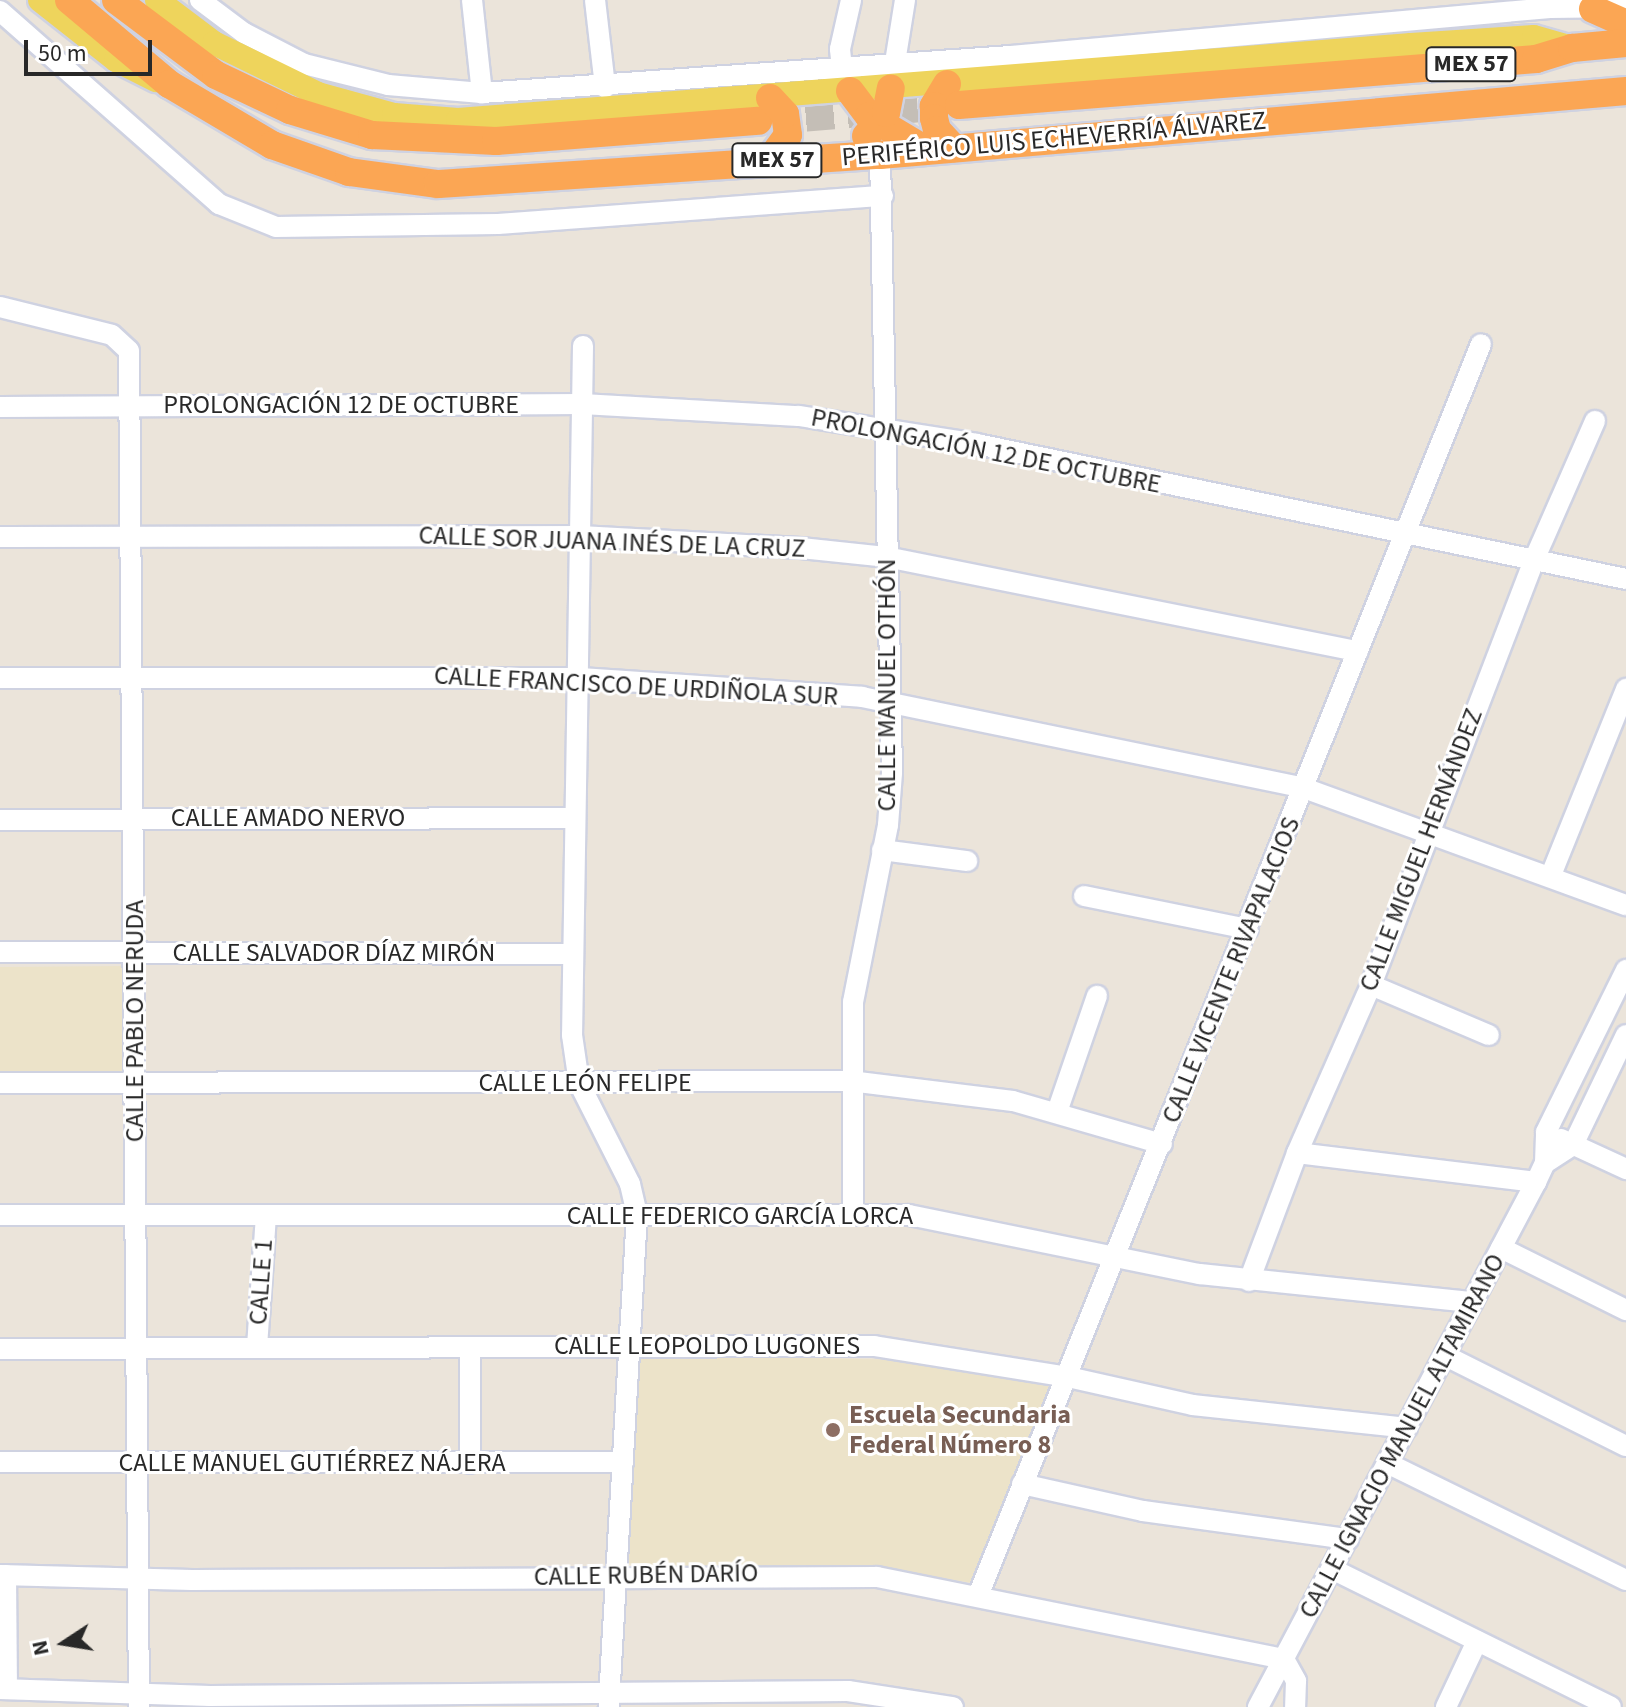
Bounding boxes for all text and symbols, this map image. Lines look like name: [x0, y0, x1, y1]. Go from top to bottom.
scale bar: [28, 24, 156, 74]
text: 50 m: [38, 36, 87, 71]
road number: MEX 57: [1425, 44, 1517, 84]
street label: PERIFÉRICO LUIS ECHEVERRÍA ÁLVAREZ: [841, 105, 1267, 173]
road number: MEX 57: [731, 140, 823, 180]
street label: PROLONGACIÓN 12 DE OCTUBRE: [163, 389, 519, 421]
street label: PROLONGACIÓN 12 DE OCTUBRE: [808, 402, 1164, 500]
street label: CALLE SOR JUANA INÉS DE LA CRUZ: [418, 520, 806, 564]
street label: CALLE MANUEL OTHÓN: [871, 559, 903, 811]
street label: CALLE FRANCISCO DE URDIÑOLA SUR: [433, 660, 839, 712]
street label: CALLE MIGUEL HERNÁNDEZ: [1353, 704, 1489, 996]
street label: CALLE AMADO NERVO: [171, 802, 405, 834]
street label: CALLE VICENTE RIVAPALACIOS: [1155, 812, 1307, 1128]
street label: CALLE PABLO NERUDA: [119, 900, 151, 1142]
street label: CALLE SALVADOR DÍAZ MIRÓN: [173, 937, 495, 969]
street label: CALLE LEÓN FELIPE: [478, 1067, 692, 1099]
street label: CALLE FEDERICO GARCÍA LORCA: [567, 1200, 913, 1232]
street label: CALLE 1: [242, 1238, 280, 1326]
street label: CALLE IGNACIO MANUEL ALTAMIRANO: [1292, 1248, 1512, 1624]
street label: CALLE LEOPOLDO LUGONES: [554, 1330, 860, 1362]
place label: Escuela Secundaria Federal Número 8: [849, 1399, 1071, 1460]
marker: Escuela Secundaria Federal Número 8: [824, 1421, 842, 1439]
street label: CALLE MANUEL GUTIÉRREZ NÁJERA: [118, 1447, 506, 1479]
street label: CALLE RUBÉN DARÍO: [534, 1557, 758, 1593]
north arrow: [24, 1603, 104, 1683]
text: N: [23, 1638, 58, 1658]

